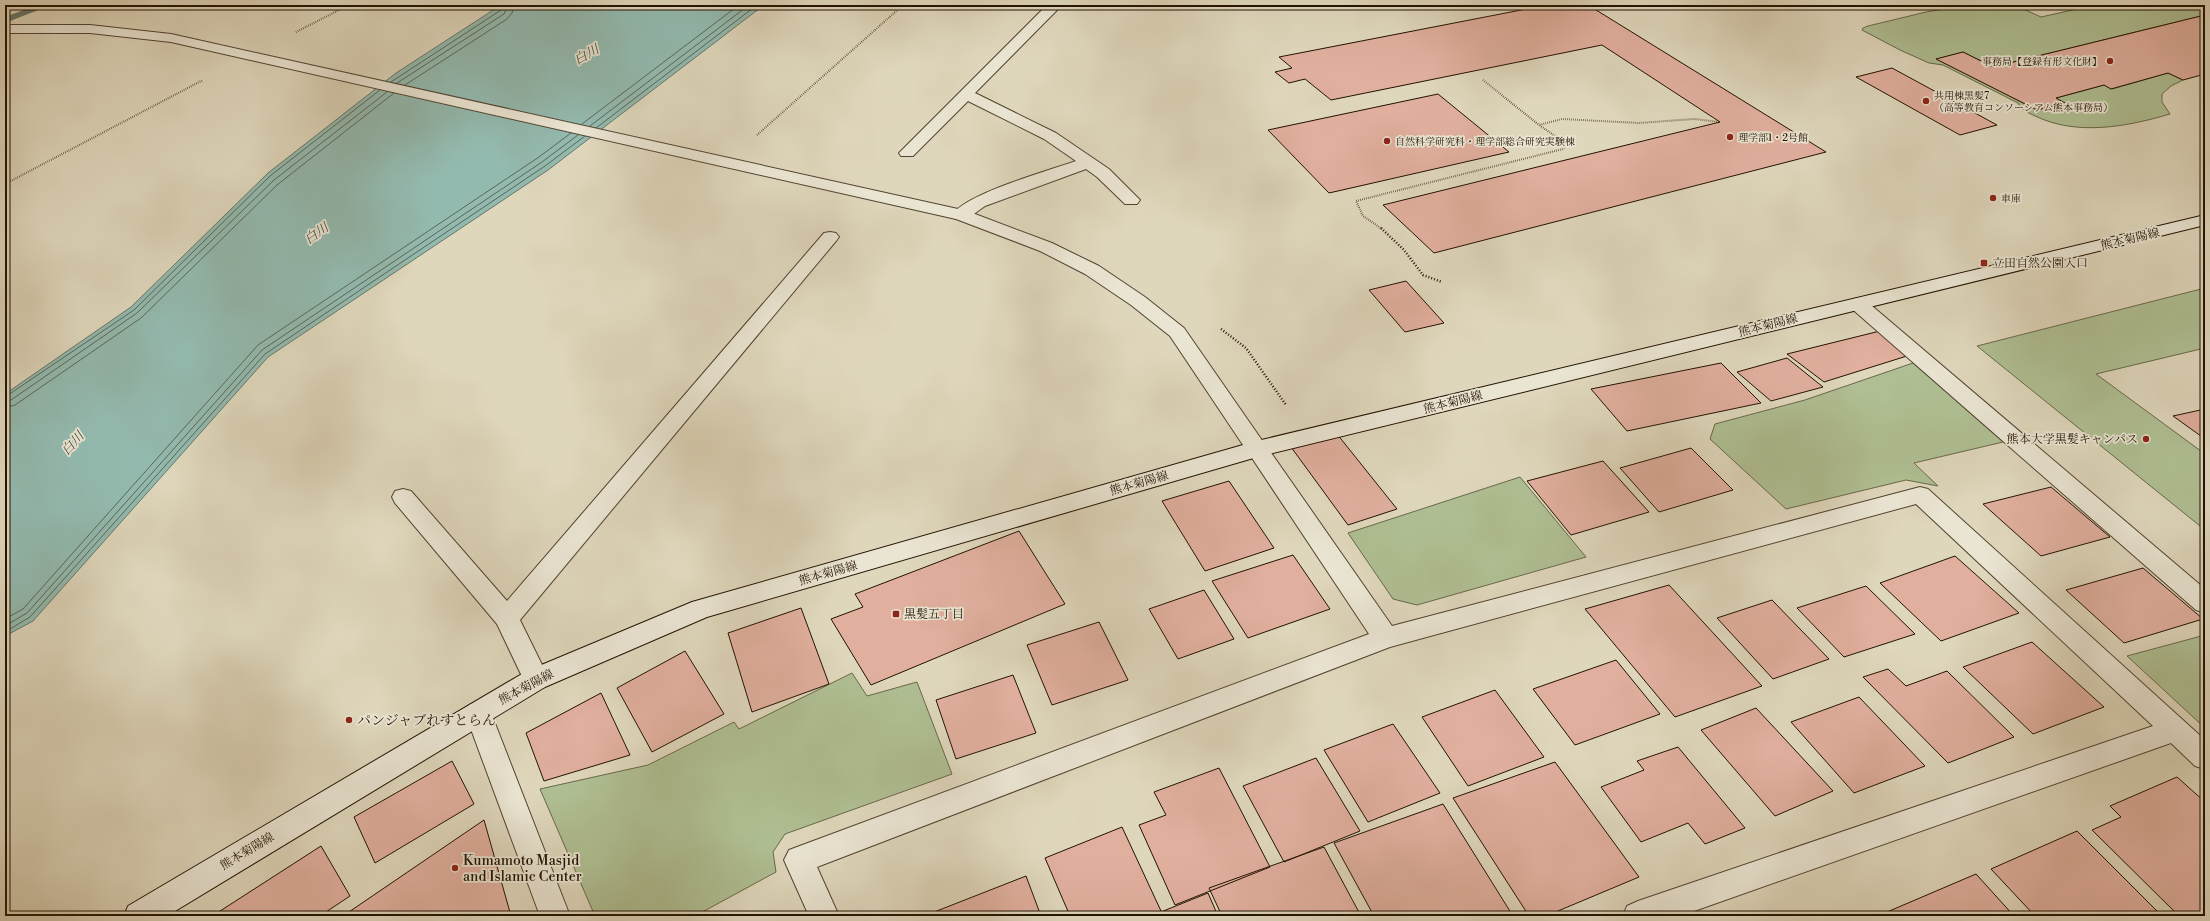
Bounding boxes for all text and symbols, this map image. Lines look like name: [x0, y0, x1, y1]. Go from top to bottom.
water label: 白川: [571, 41, 603, 68]
place label: 事務局【登録有形文化財】: [1982, 56, 2102, 68]
marker: 事務局【登録有形文化財】: [2105, 56, 2115, 66]
place label: 共用棟黒髪7 （高等教育コンソーシアム熊本事務局）: [1934, 90, 2113, 114]
marker: 共用棟黒髪7 （高等教育コンソーシアム熊本事務局）: [1921, 96, 1931, 106]
marker: 理学部1・2号館: [1725, 132, 1735, 142]
place label: 理学部1・2号館: [1738, 132, 1808, 144]
marker: 自然科学研究科・理学部総合研究実験棟: [1382, 136, 1392, 146]
place label: 自然科学研究科・理学部総合研究実験棟: [1395, 136, 1575, 148]
marker: 車庫: [1988, 193, 1998, 203]
place label: 車庫: [2001, 193, 2021, 205]
water label: 白川: [301, 219, 333, 248]
street label: 熊本菊陽線: [2099, 225, 2161, 254]
place label: 立田自然公園入口: [1992, 256, 2088, 271]
marker: 立田自然公園入口: [1979, 258, 1989, 268]
street label: 熊本菊陽線: [1737, 311, 1799, 340]
street label: 熊本菊陽線: [1422, 388, 1484, 417]
water label: 白川: [58, 427, 89, 459]
place label: 熊本大学黒髪キャンパス: [2007, 432, 2138, 447]
marker: 熊本大学黒髪キャンパス: [2141, 434, 2151, 444]
street label: 熊本菊陽線: [1108, 468, 1170, 499]
street label: 熊本菊陽線: [797, 558, 859, 589]
place label: 黒髪五丁目: [904, 607, 964, 622]
marker: 黒髪五丁目: [891, 609, 901, 619]
street label: 熊本菊陽線: [496, 667, 556, 708]
place label: パンジャブれすとらん: [357, 712, 496, 730]
marker: パンジャブれすとらん: [344, 715, 354, 725]
street label: 熊本菊陽線: [218, 830, 277, 873]
place label: Kumamoto Masjid and Islamic Center: [463, 852, 582, 886]
marker: Kumamoto Masjid and Islamic Center: [450, 863, 460, 873]

